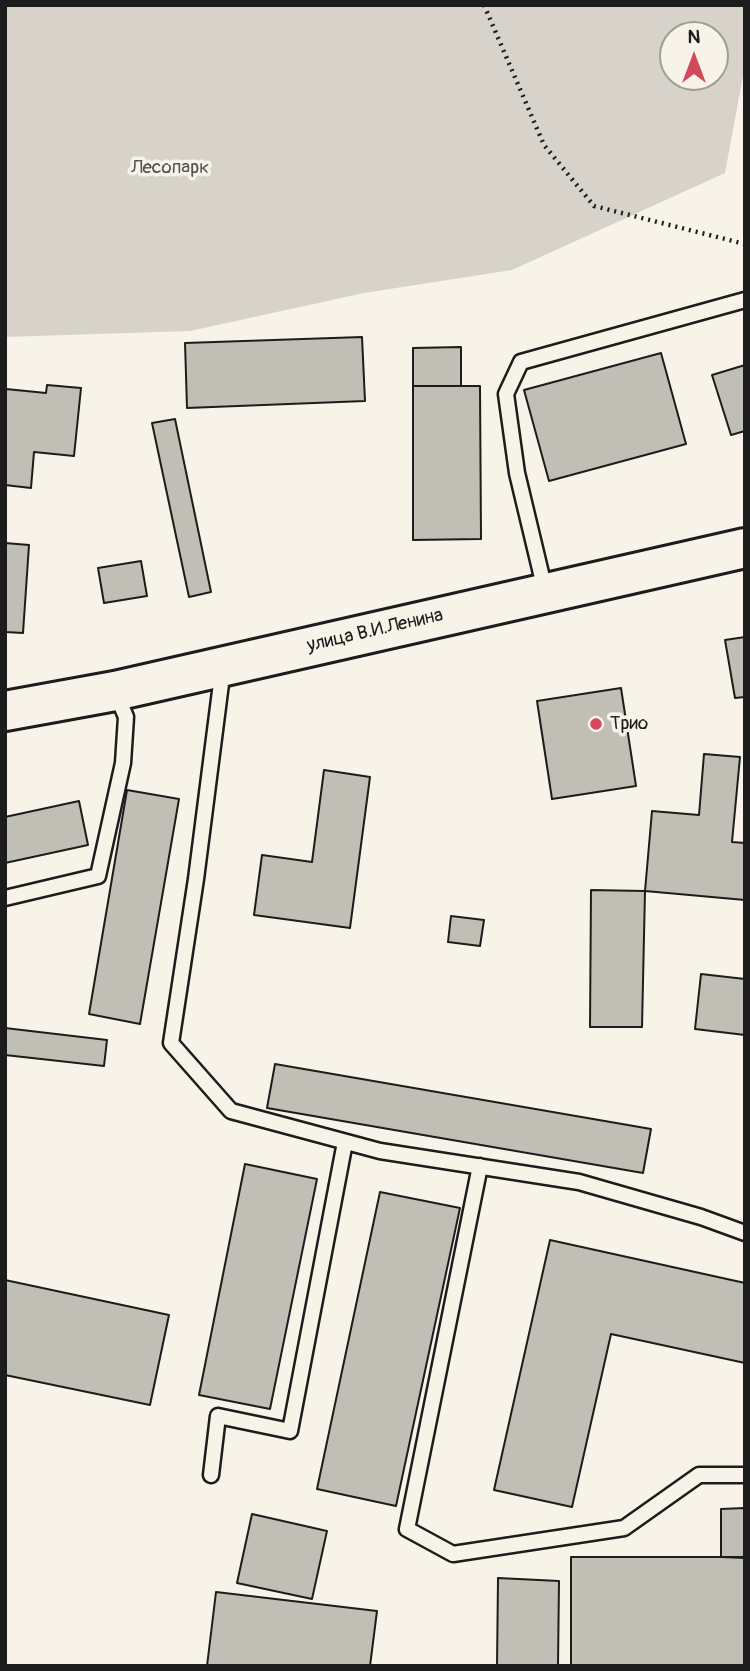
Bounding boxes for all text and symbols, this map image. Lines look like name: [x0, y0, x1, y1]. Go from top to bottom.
north arrow: [659, 21, 729, 91]
text: N: [688, 25, 700, 49]
park label: Лесопарк: [131, 157, 209, 179]
street label: улица В.И.Ленина: [305, 604, 445, 658]
place label: Трио: [610, 713, 648, 735]
marker: Трио: [588, 716, 604, 732]

